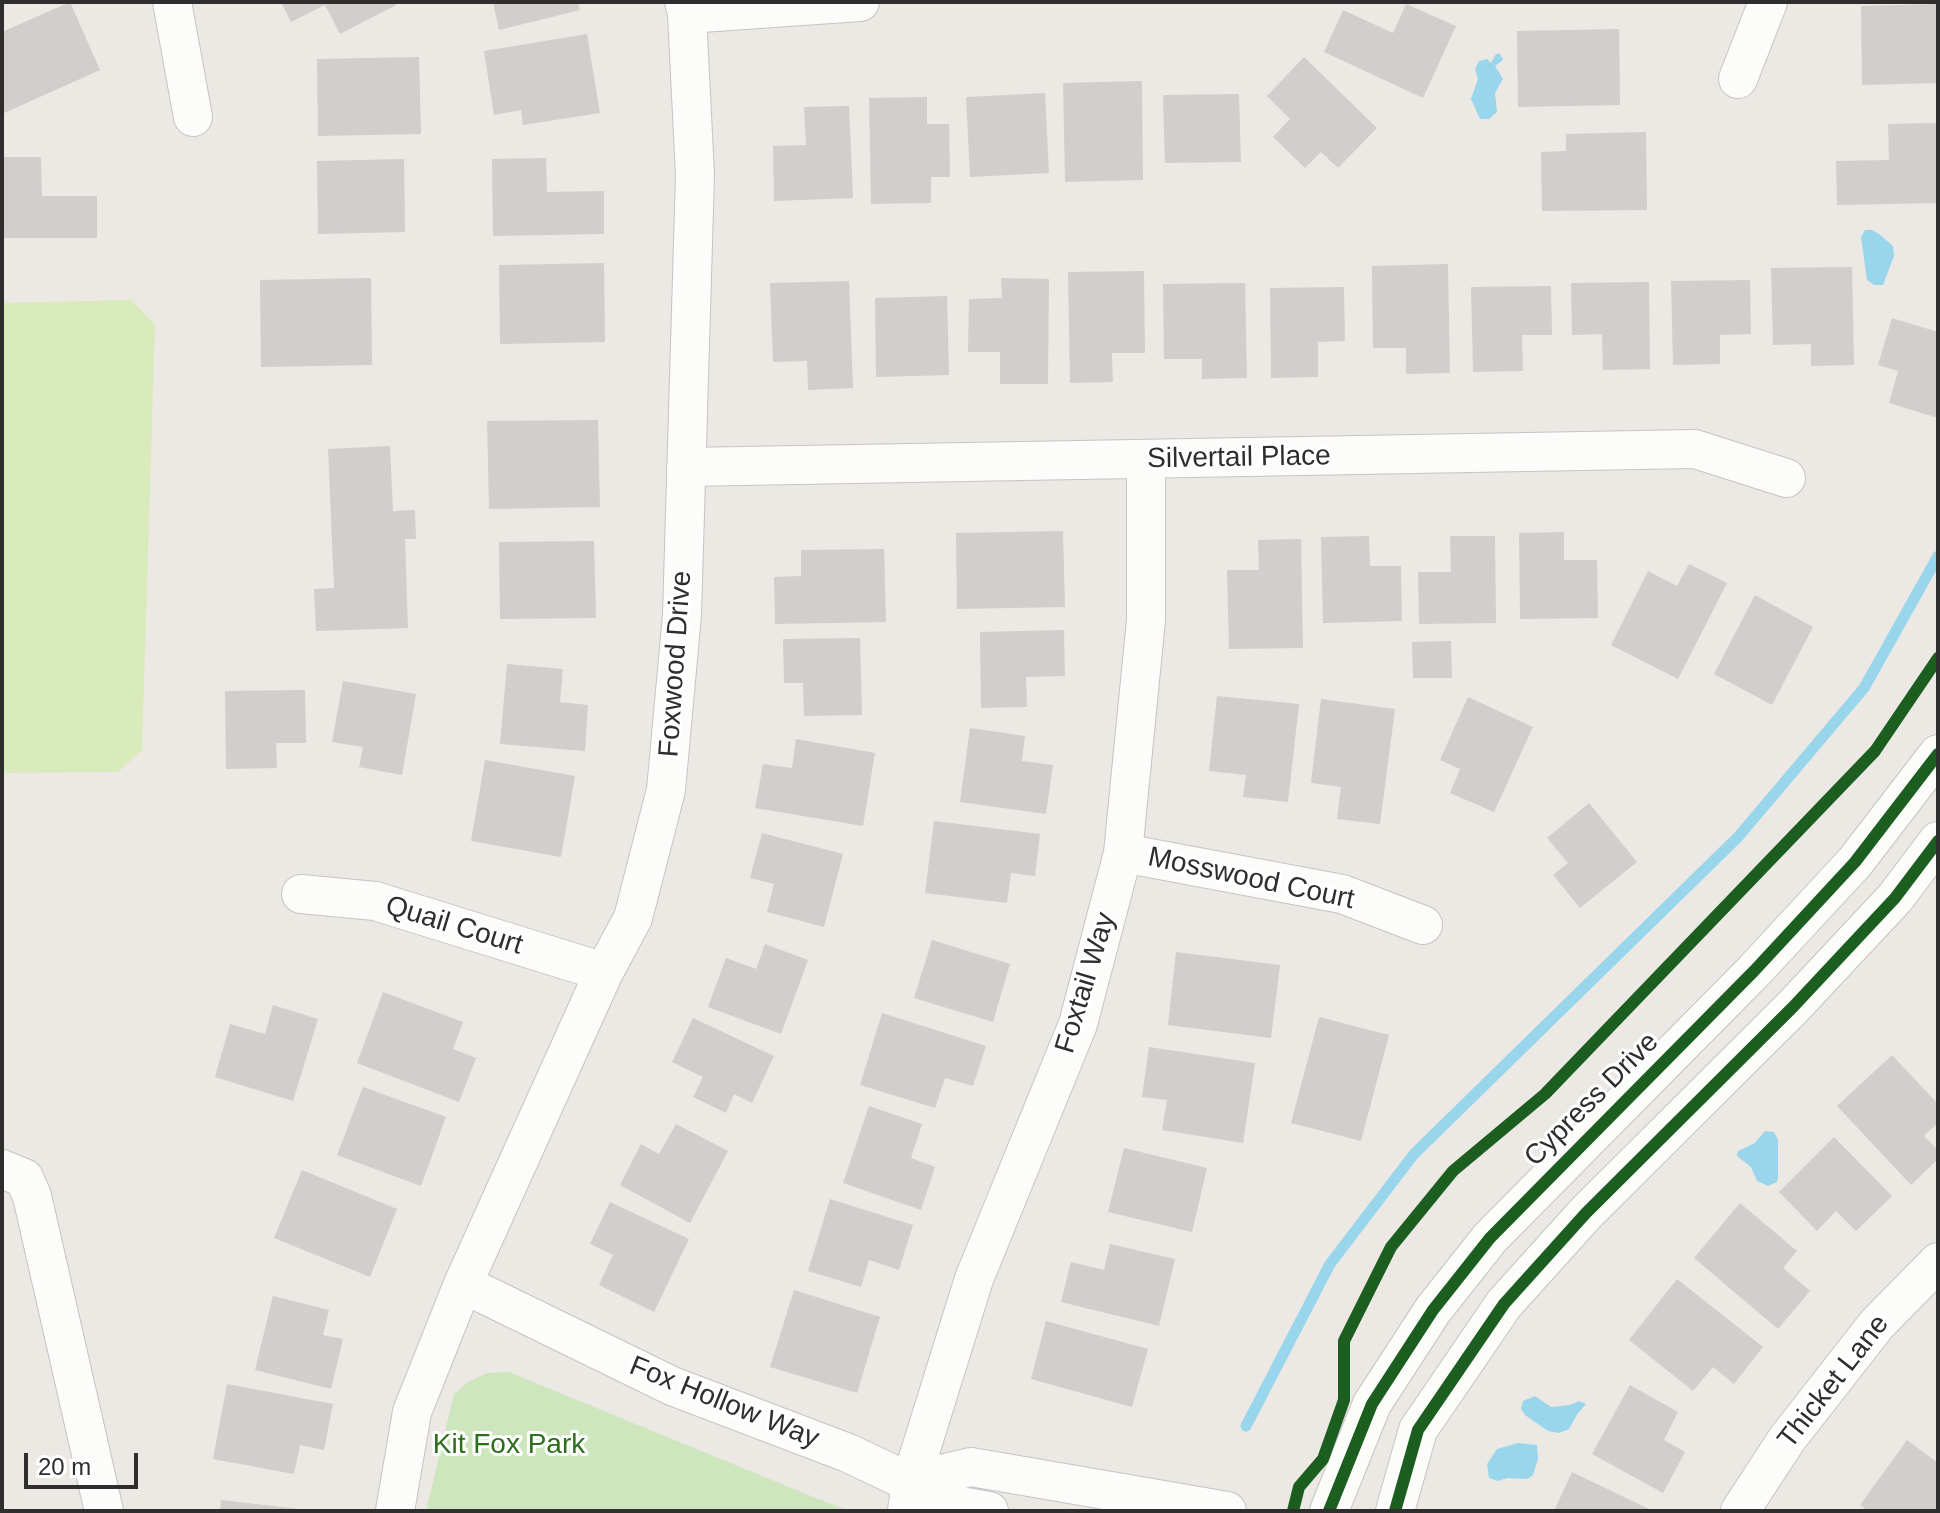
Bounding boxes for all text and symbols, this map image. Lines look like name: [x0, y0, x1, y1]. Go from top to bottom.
street label: Silvertail Place: [1147, 440, 1331, 476]
street label: Foxwood Drive: [653, 570, 699, 758]
street label: Mosswood Court: [1145, 841, 1357, 917]
street label: Quail Court: [381, 889, 527, 963]
street label: Foxtail Way: [1049, 909, 1123, 1057]
street label: Cypress Drive: [1518, 1026, 1666, 1174]
street label: Thicket Lane: [1771, 1308, 1897, 1456]
street label: Fox Hollow Way: [624, 1350, 824, 1456]
park label: Kit Fox Park: [433, 1428, 585, 1462]
scale bar: [28, 1437, 142, 1487]
text: 20 m: [38, 1453, 91, 1480]

